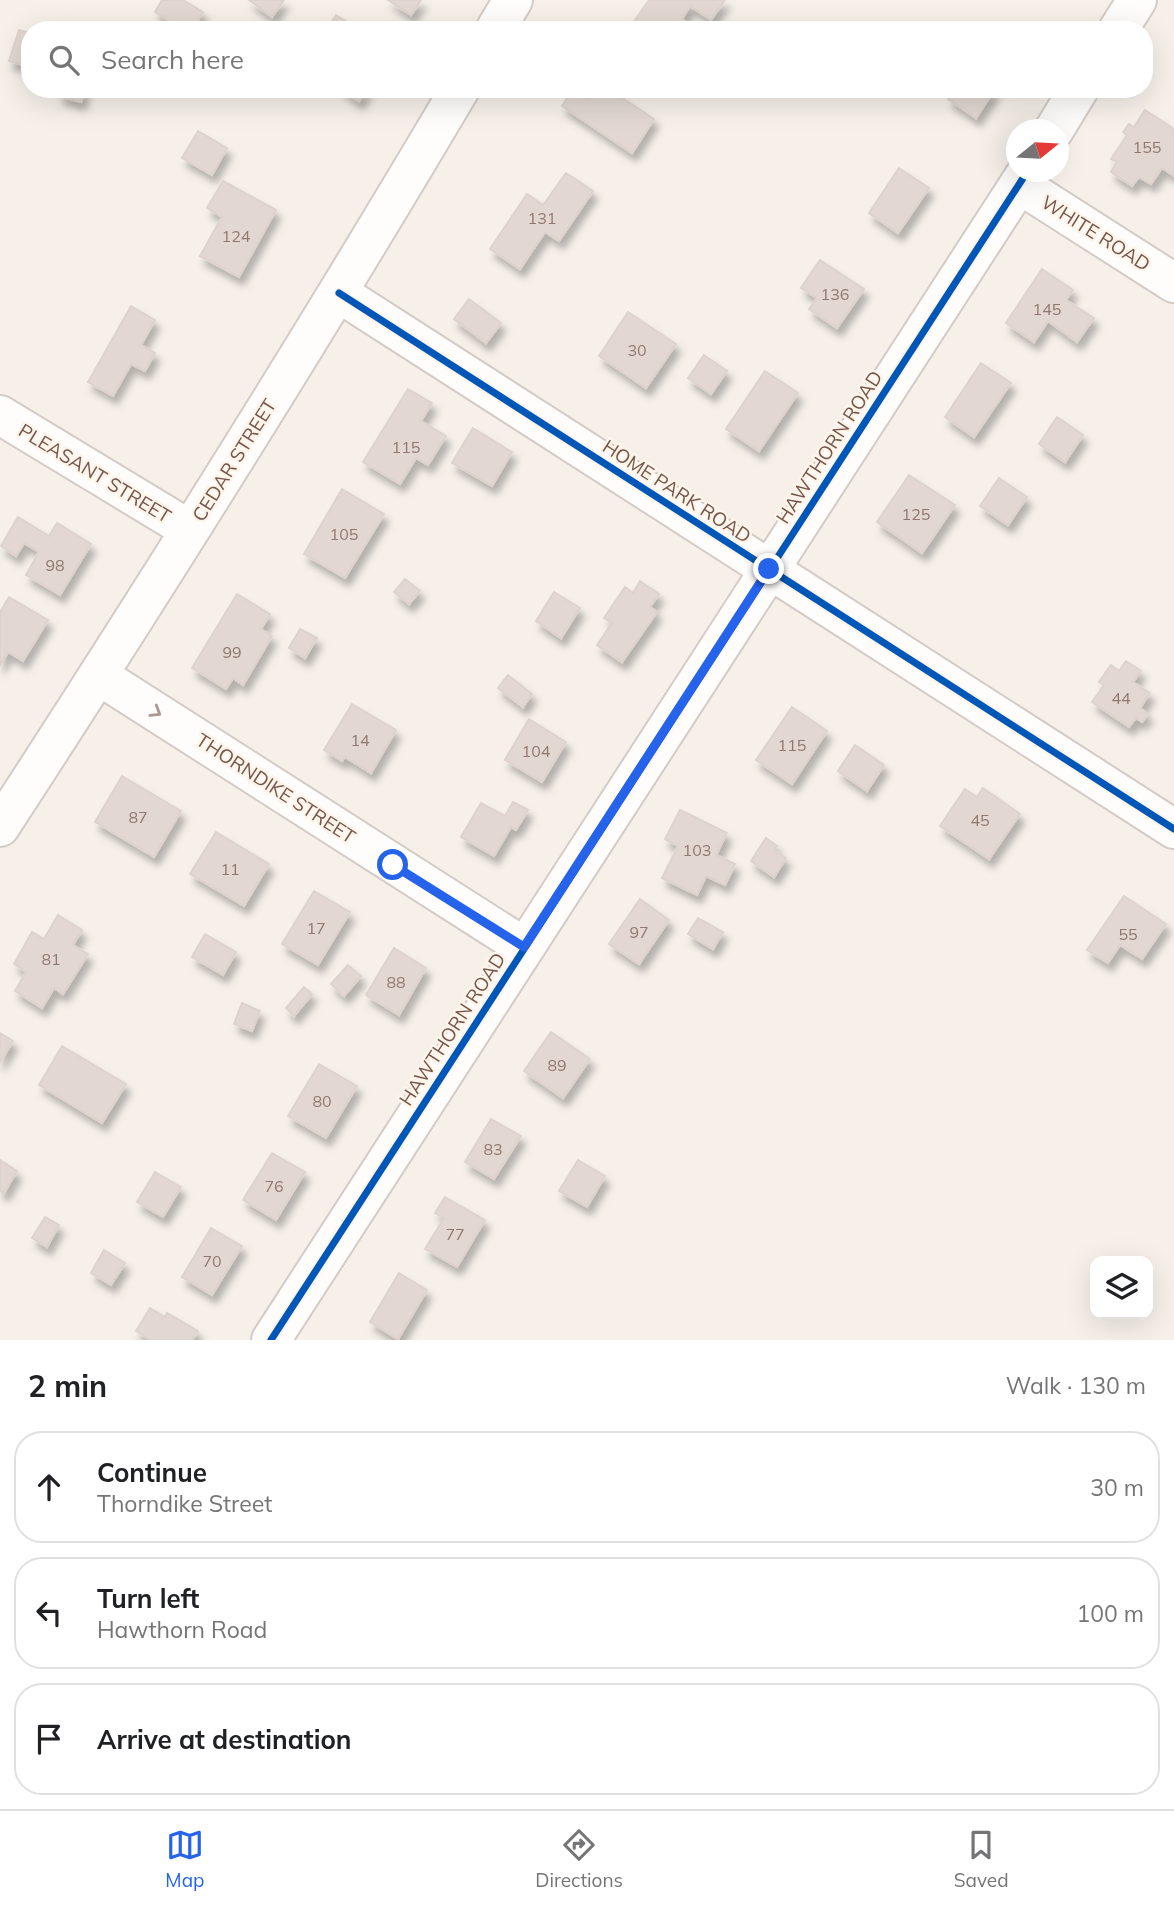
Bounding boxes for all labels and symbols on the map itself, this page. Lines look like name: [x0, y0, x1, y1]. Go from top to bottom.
north arrow: [1006, 119, 1069, 182]
house number: 155: [1133, 137, 1161, 157]
street label: WHITE ROAD: [1037, 190, 1155, 276]
house number: 131: [528, 208, 556, 228]
house number: 124: [222, 226, 251, 246]
house number: 136: [821, 284, 849, 304]
house number: 145: [1033, 299, 1061, 319]
house number: 30: [627, 340, 647, 360]
street label: HAWTHORN ROAD: [771, 366, 887, 528]
street label: CEDAR STREET: [187, 394, 282, 526]
street label: PLEASANT STREET: [14, 418, 176, 528]
street label: HOME PARK ROAD: [598, 434, 756, 548]
house number: 115: [392, 437, 420, 457]
house number: 125: [902, 504, 930, 524]
house number: 105: [330, 524, 358, 544]
route end: [753, 553, 784, 584]
house number: 98: [45, 555, 65, 575]
house number: 99: [222, 642, 242, 662]
house number: 44: [1111, 688, 1131, 708]
one-way arrow: [148, 703, 161, 716]
street label: THORNDIKE STREET: [192, 728, 361, 849]
house number: 14: [350, 730, 370, 750]
house number: 115: [778, 735, 806, 755]
house number: 104: [522, 741, 551, 761]
house number: 87: [128, 807, 148, 827]
house number: 45: [970, 810, 990, 830]
house number: 103: [683, 840, 711, 860]
route start: [377, 849, 408, 880]
house number: 11: [220, 859, 240, 879]
house number: 17: [306, 918, 326, 938]
house number: 97: [629, 922, 649, 942]
house number: 55: [1118, 924, 1138, 944]
street label: HAWTHORN ROAD: [394, 948, 510, 1110]
house number: 81: [41, 949, 61, 969]
house number: 88: [386, 972, 406, 992]
house number: 89: [547, 1055, 567, 1075]
house number: 80: [312, 1091, 332, 1111]
house number: 83: [483, 1139, 503, 1159]
house number: 76: [264, 1176, 284, 1196]
house number: 77: [445, 1224, 465, 1244]
house number: 70: [202, 1251, 222, 1271]

